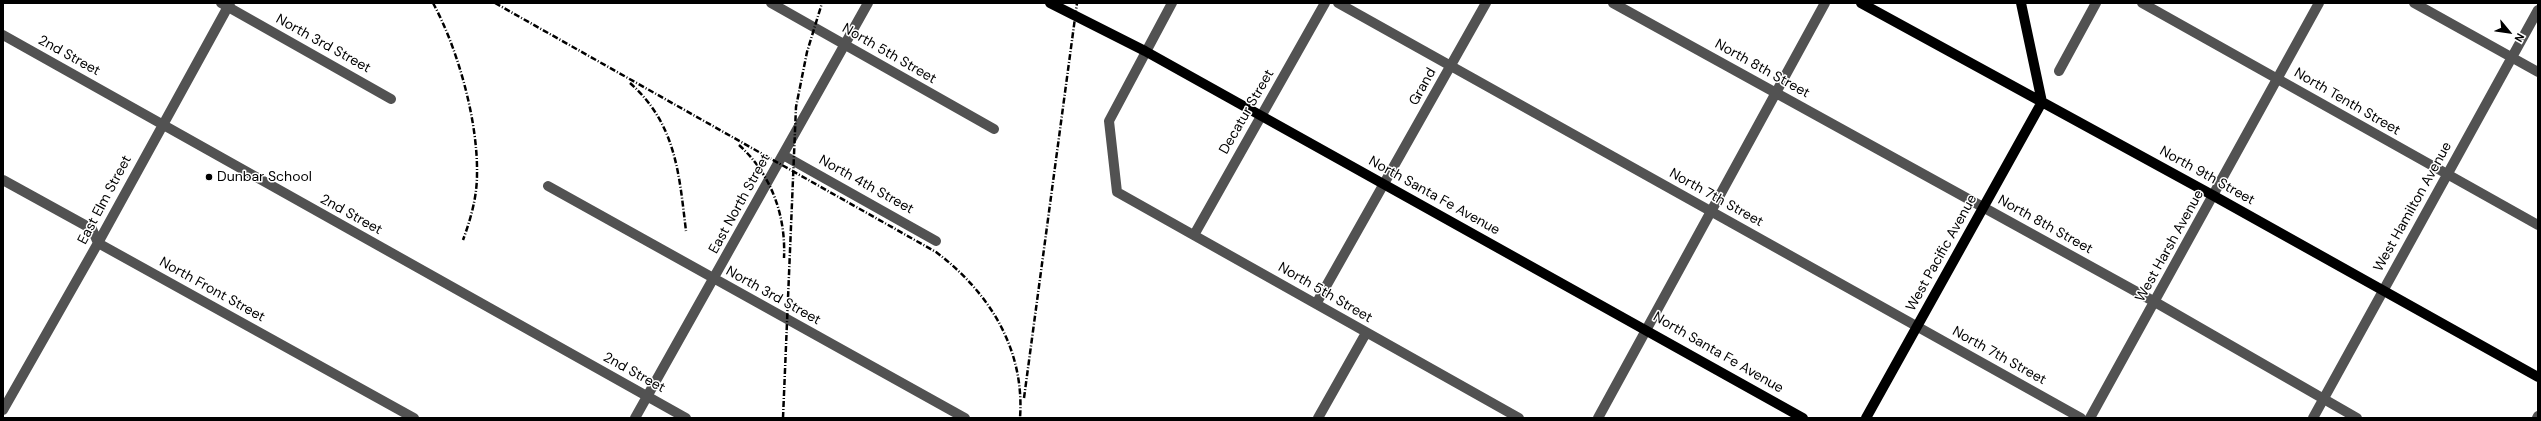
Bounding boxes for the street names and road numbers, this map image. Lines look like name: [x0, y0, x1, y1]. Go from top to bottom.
street label: North 3rd Street: [273, 11, 373, 77]
street label: North 5th Street: [839, 20, 939, 88]
street label: 2nd Street: [35, 32, 103, 80]
street label: North 8th Street: [1712, 36, 1812, 102]
street label: Grand: [1406, 65, 1440, 109]
street label: North Tenth Street: [2291, 65, 2403, 139]
street label: Decatur Street: [1216, 67, 1278, 157]
street label: West Hamilton Avenue: [2370, 139, 2456, 275]
street label: North 9th Street: [2157, 143, 2257, 209]
street label: East North Street: [706, 151, 774, 257]
street label: North 4th Street: [816, 152, 916, 218]
street label: East Elm Street: [74, 153, 136, 247]
street label: North Santa Fe Avenue: [1365, 153, 1503, 239]
street label: North 7th Street: [1666, 165, 1766, 231]
street label: West Harsh Avenue: [2132, 187, 2208, 305]
street label: 2nd Street: [317, 191, 385, 239]
street label: West Pacific Avenue: [1903, 192, 1981, 314]
street label: North 8th Street: [1995, 192, 2095, 258]
street label: North Front Street: [156, 254, 268, 326]
street label: North 5th Street: [1275, 259, 1375, 327]
street label: North 3rd Street: [723, 263, 823, 329]
street label: North Santa Fe Avenue: [1650, 309, 1786, 397]
street label: North 7th Street: [1949, 323, 2049, 389]
street label: 2nd Street: [600, 349, 668, 397]

